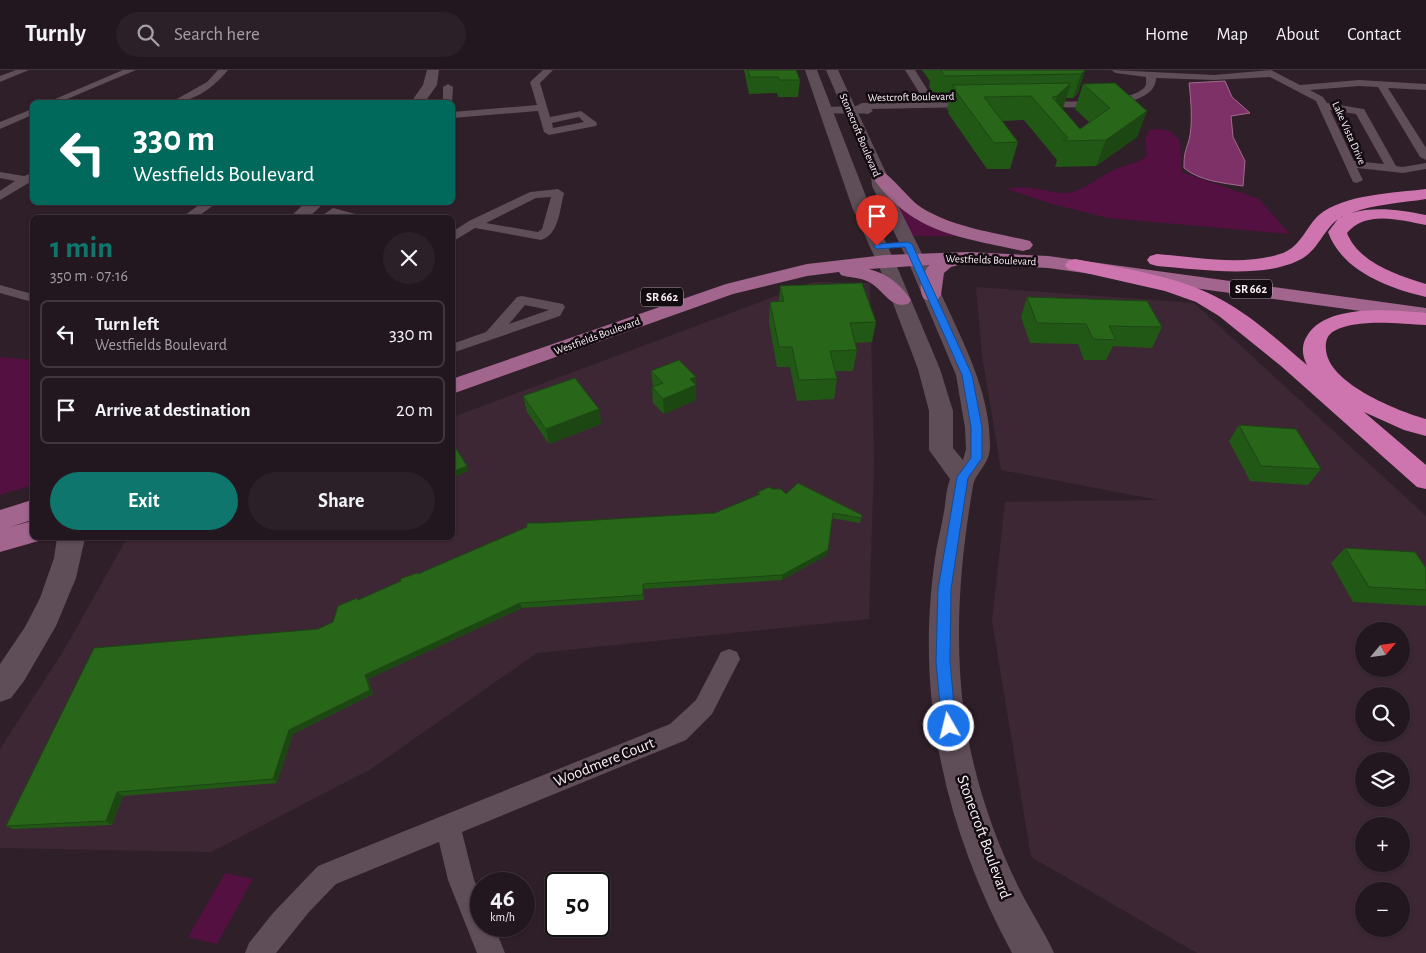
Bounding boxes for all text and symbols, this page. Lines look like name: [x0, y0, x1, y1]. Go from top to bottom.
search box: [116, 12, 466, 57]
icon: search: [134, 21, 162, 49]
text: Turnly: [25, 22, 86, 46]
text: Search here: [174, 25, 260, 44]
text: Home: [1145, 26, 1188, 44]
text: Map: [1216, 26, 1248, 44]
text: About: [1276, 26, 1319, 44]
text: Contact: [1347, 26, 1401, 44]
street label: Westcroft Boulevard: [868, 91, 955, 103]
street label: Stonecroft Boulevard: [837, 92, 883, 179]
street label: Lake Vista Drive: [1330, 100, 1368, 166]
icon: left: [50, 120, 115, 185]
text: 330 m: [133, 122, 215, 157]
text: Westfields Boulevard: [133, 163, 315, 185]
pin: [856, 195, 898, 246]
icon: arrive: [863, 202, 891, 230]
button: close: [383, 232, 435, 284]
text: 1 min: [50, 233, 113, 263]
street label: Westfields Boulevard: [945, 253, 1037, 267]
text: 350 m · 07:16: [50, 268, 128, 284]
road number: SR 662: [1230, 280, 1272, 298]
road number: SR 662: [641, 288, 683, 306]
text: Turn left: [95, 315, 159, 334]
street label: Westfields Boulevard: [552, 315, 642, 357]
icon: left: [52, 320, 80, 348]
text: 330 m: [389, 325, 433, 344]
text: Westfields Boulevard: [95, 337, 227, 353]
icon: arrive: [52, 396, 80, 424]
text: Arrive at destination: [95, 401, 251, 420]
text: 20 m: [396, 401, 433, 420]
button: Exit: [50, 472, 238, 530]
button: Share: [248, 472, 435, 530]
north arrow: [1355, 622, 1410, 678]
map controls: [1355, 622, 1410, 937]
button: search: [1355, 687, 1410, 742]
position arrow: [922, 699, 974, 751]
street label: Woodmere Court: [551, 735, 657, 789]
button: layers: [1355, 752, 1410, 807]
street label: Stonecroft Boulevard: [954, 773, 1014, 901]
button: +: [1355, 817, 1410, 872]
speed limit sign: 50: [545, 872, 610, 937]
button: −: [1355, 882, 1410, 937]
text: 46: [490, 886, 515, 911]
text: km/h: [490, 911, 515, 923]

